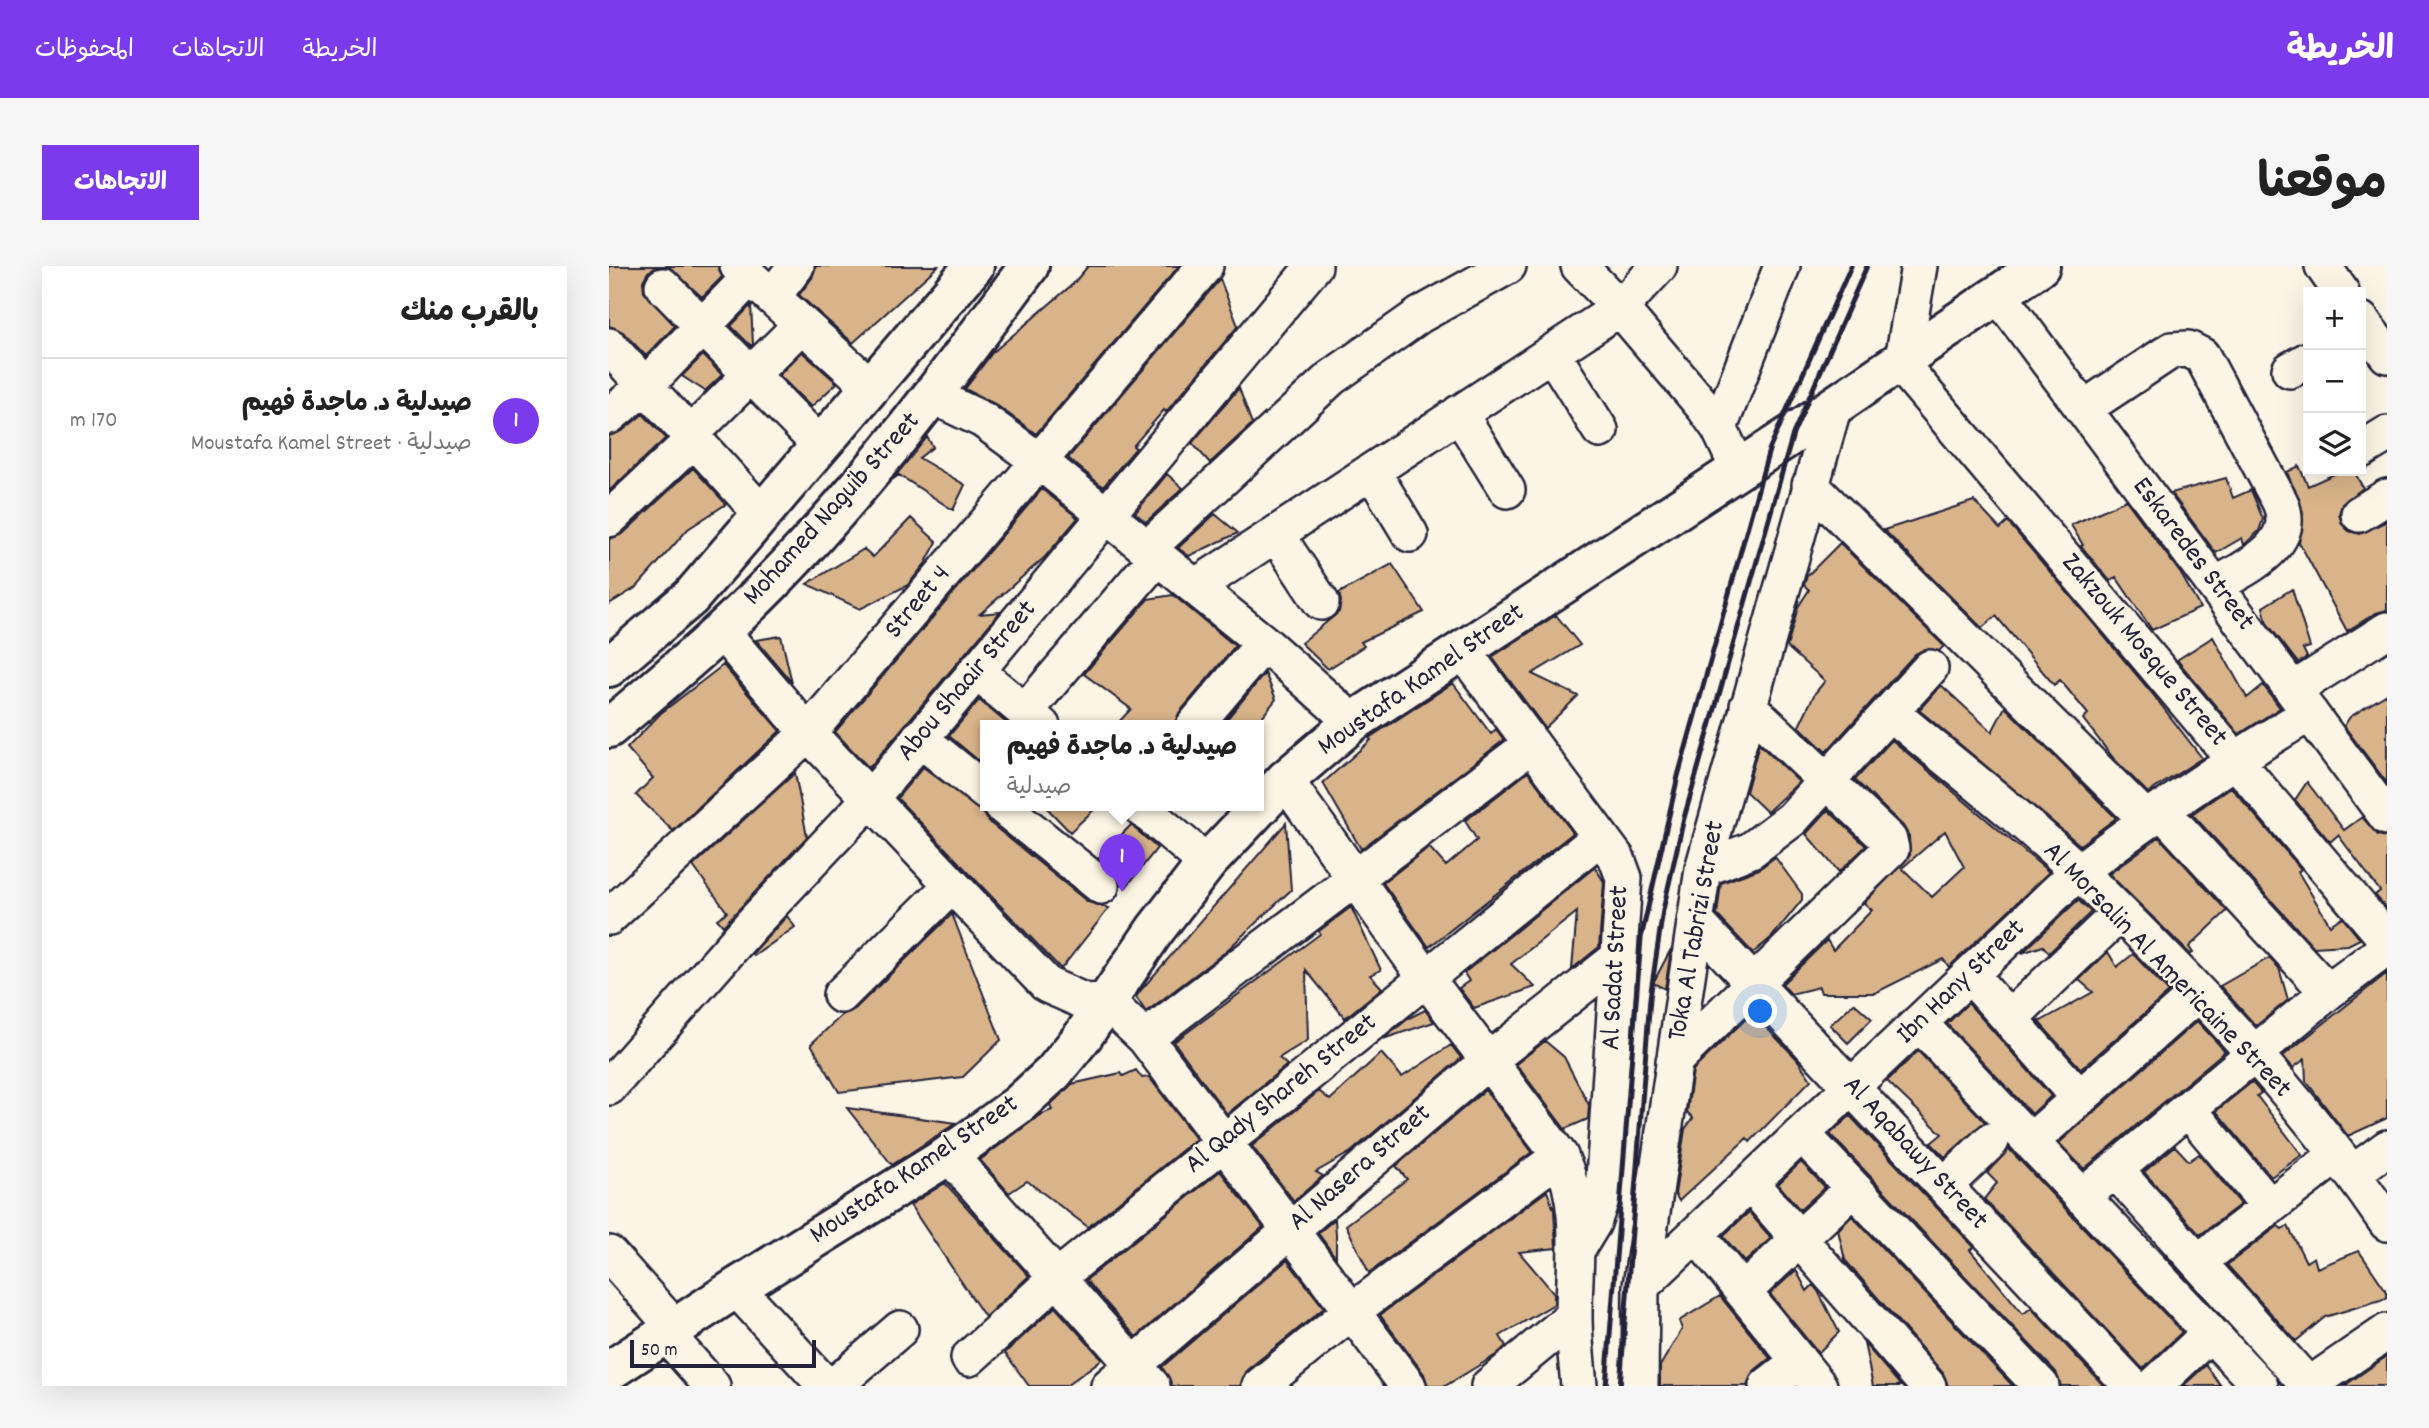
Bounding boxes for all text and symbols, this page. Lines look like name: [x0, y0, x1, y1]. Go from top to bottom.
text: الخريطة: [2287, 28, 2394, 75]
text: المحفوظات: [35, 34, 134, 68]
text: الاتجاهات: [172, 34, 265, 68]
text: الخريطة: [303, 34, 377, 68]
button: الاتجاهات: [42, 145, 199, 220]
text: موقعنا: [2257, 151, 2387, 221]
map controls: [2303, 287, 2366, 476]
button: +: [2303, 287, 2366, 350]
text: بالقرب منك: [401, 293, 539, 336]
button: −: [2303, 350, 2366, 413]
text: صيدلية د. ماجدة فهيم: [242, 386, 472, 423]
street label: Mohamed Naguib Street: [735, 404, 931, 616]
text: 170 m: [70, 405, 117, 438]
text: 1: [513, 405, 519, 438]
button: layers: [2303, 413, 2366, 476]
text: صيدلية · Moustafa Kamel Street: [191, 428, 472, 461]
street label: Eskaredes Street: [2121, 470, 2263, 640]
street label: Zakzouk Mosque Street: [2050, 545, 2236, 757]
street label: Street 4: [876, 557, 962, 649]
street label: Abou Shaair Street: [888, 593, 1048, 771]
street label: Moustafa Kamel Street: [1310, 595, 1534, 767]
popup: [980, 720, 1264, 811]
text: صيدلية د. ماجدة فهيم: [1007, 730, 1237, 767]
text: صيدلية: [1007, 772, 1071, 805]
street label: Toka Al Tabrizi Street: [1659, 818, 1737, 1044]
pin: 1: [1099, 834, 1145, 892]
street label: Al Morsalin Al Americaine Street: [2032, 834, 2300, 1108]
street label: Al Sadat Street: [1593, 885, 1641, 1051]
street label: Ibn Hany Street: [1888, 911, 2036, 1055]
your location: [1743, 994, 1777, 1028]
street label: Al Qady Shareh Street: [1177, 1005, 1387, 1185]
street label: Al Aqabawy Street: [1832, 1068, 1996, 1240]
street label: Moustafa Kamel Street: [803, 1086, 1027, 1256]
street label: Al Nasera Street: [1281, 1096, 1441, 1242]
scale bar: [630, 1337, 815, 1369]
text: 50 m: [641, 1338, 678, 1365]

